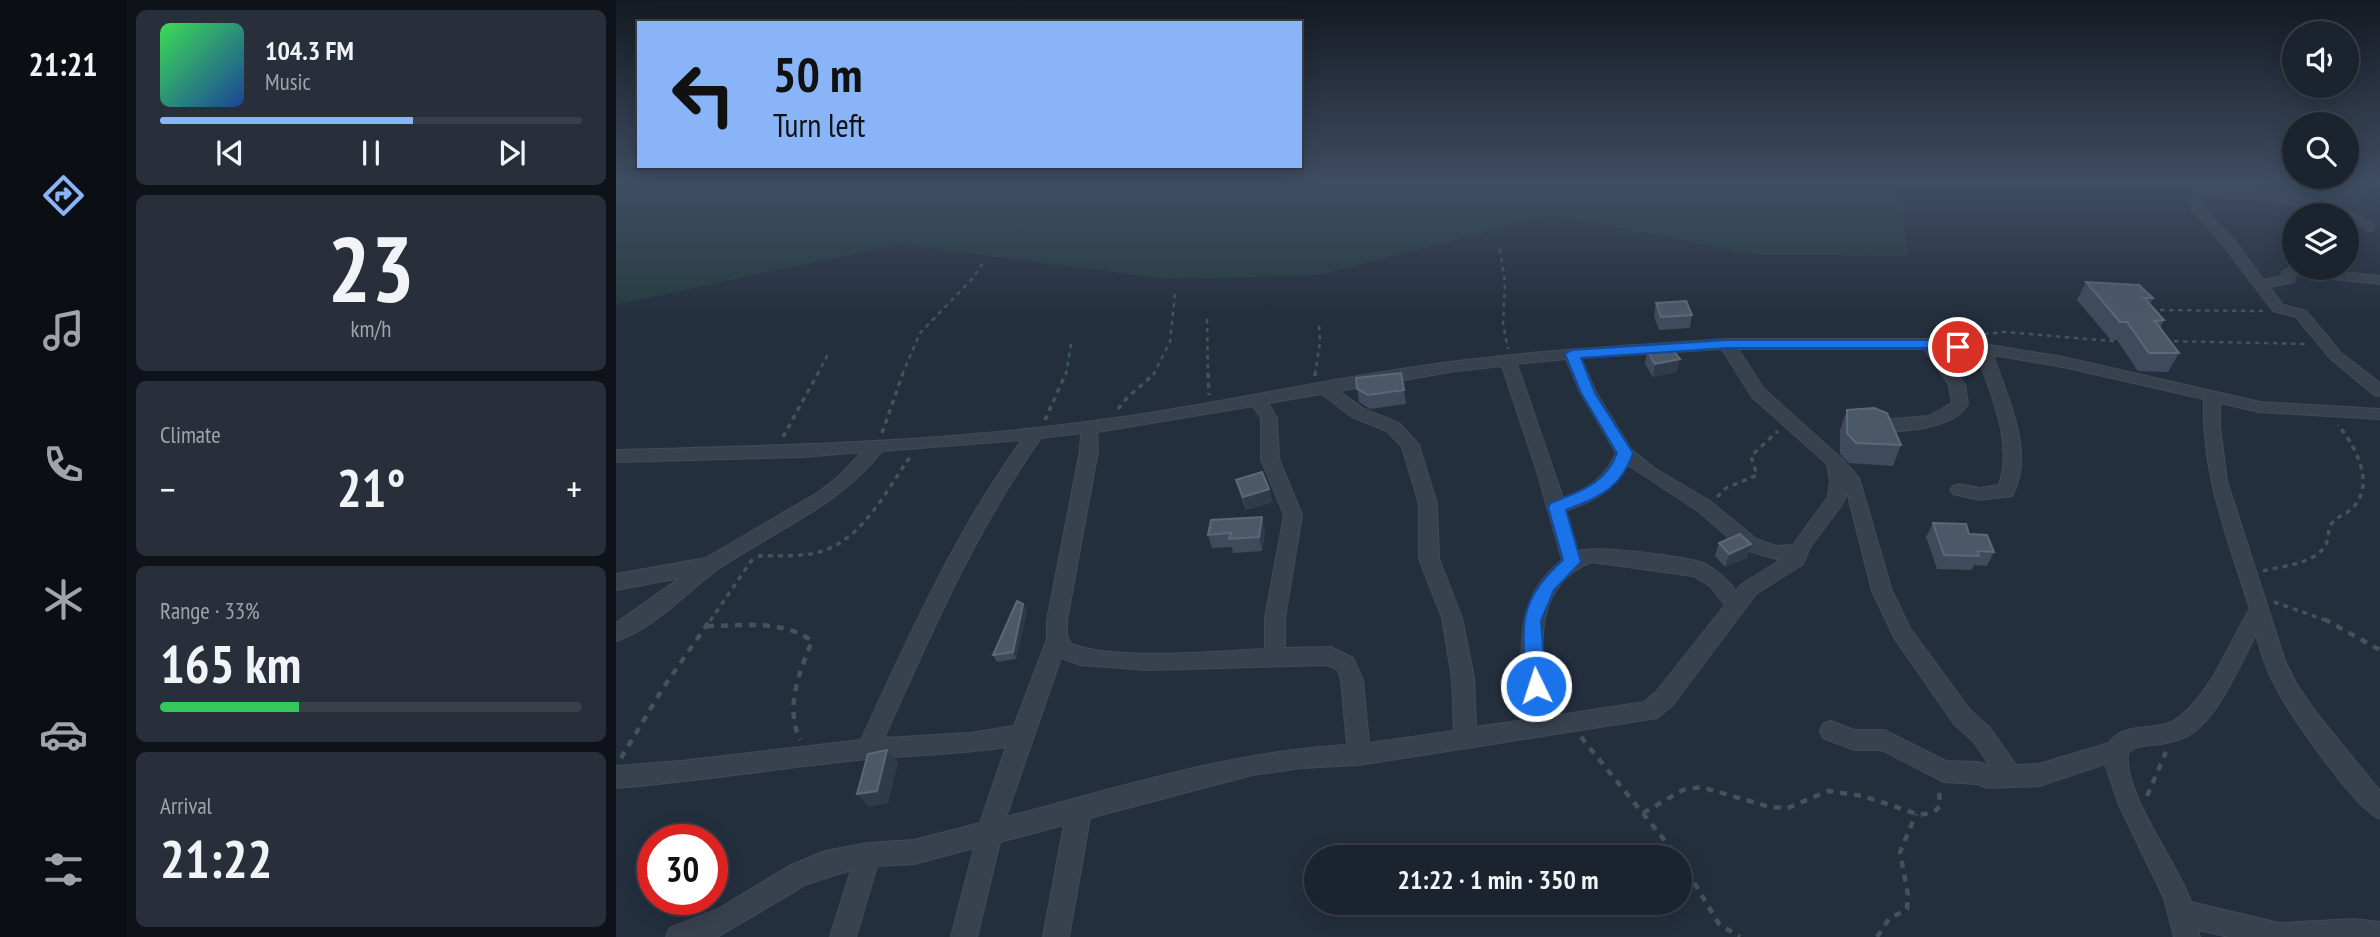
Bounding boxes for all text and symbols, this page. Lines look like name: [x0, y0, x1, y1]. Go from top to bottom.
map controls: [2282, 21, 2359, 280]
button: sound: [2282, 21, 2359, 98]
text: 104.3 FM: [265, 34, 354, 67]
text: 50 m: [773, 42, 862, 106]
text: 21:21: [28, 43, 98, 85]
icon: left: [658, 49, 749, 140]
text: Music: [265, 67, 311, 96]
text: Turn left: [773, 104, 865, 146]
button: search: [2282, 112, 2359, 189]
icon: previous: [211, 134, 249, 172]
icon: pause: [352, 134, 390, 172]
icon: next: [493, 134, 531, 172]
icon: directions: [39, 171, 88, 220]
button: layers: [2282, 203, 2359, 280]
text: 23: [328, 209, 415, 327]
icon: music: [39, 306, 88, 355]
text: km/h: [351, 314, 391, 343]
pin: [1928, 317, 1988, 377]
icon: arrive: [1939, 328, 1977, 366]
text: Climate: [160, 420, 221, 449]
icon: phone: [39, 440, 88, 489]
text: 21°: [337, 454, 405, 521]
text: −: [160, 464, 176, 513]
text: +: [566, 464, 582, 513]
icon: climate: [39, 575, 88, 624]
text: Range · 33%: [160, 596, 260, 625]
text: 165 km: [160, 630, 301, 697]
position arrow: [1499, 649, 1573, 723]
icon: car: [39, 710, 88, 759]
text: Arrival: [160, 791, 212, 820]
speed limit sign: 30: [637, 824, 728, 915]
text: 21:22: [160, 825, 272, 892]
icon: filters: [39, 845, 88, 894]
text: 21:22 · 1 min · 350 m: [1398, 863, 1598, 896]

